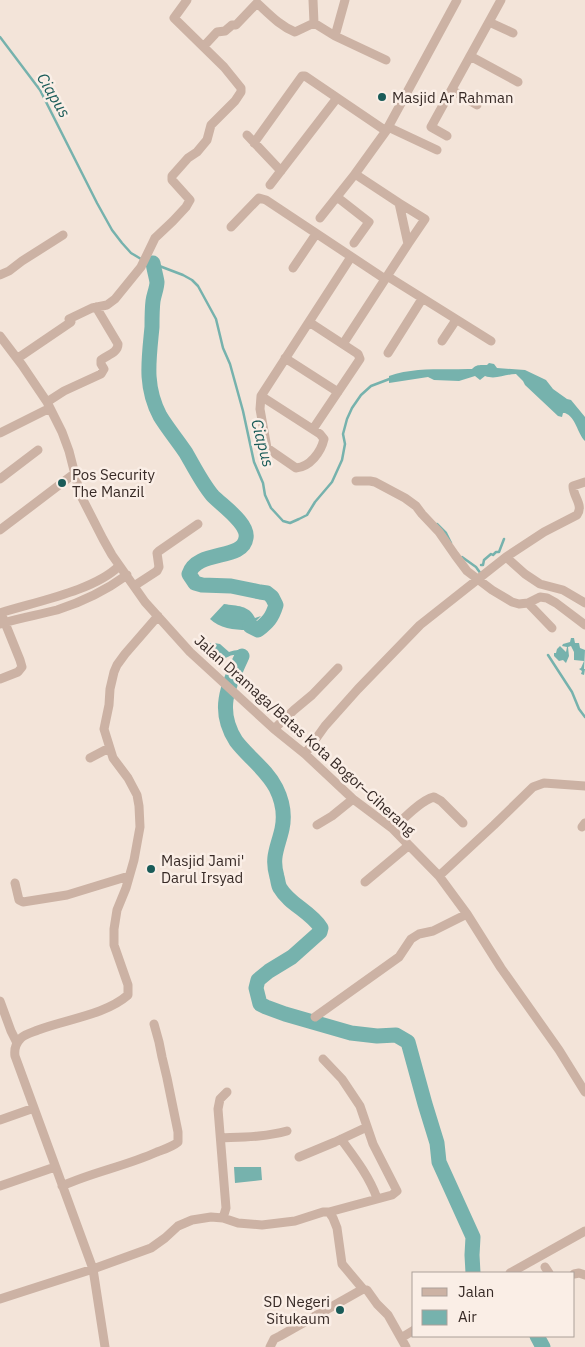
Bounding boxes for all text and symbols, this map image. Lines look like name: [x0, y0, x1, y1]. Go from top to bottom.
water label: Ciapus: [33, 69, 75, 121]
place label: Masjid Ar Rahman: [392, 88, 514, 107]
marker: Masjid Ar Rahman: [376, 91, 388, 103]
water label: Ciapus: [247, 417, 279, 469]
place label: Pos Security The Manzil: [72, 465, 156, 501]
marker: Pos Security The Manzil: [56, 477, 68, 489]
street label: Jalan Dramaga/Batas Kota Bogor–Ciherang: [190, 631, 420, 839]
place label: Masjid Jami' Darul Irsyad: [161, 851, 244, 887]
marker: Masjid Jami' Darul Irsyad: [145, 863, 157, 875]
legend: [412, 1272, 575, 1337]
text: Jalan: [458, 1282, 494, 1301]
place label: SD Negeri Situkaum: [264, 1292, 330, 1328]
marker: SD Negeri Situkaum: [334, 1304, 346, 1316]
text: Air: [458, 1307, 477, 1326]

